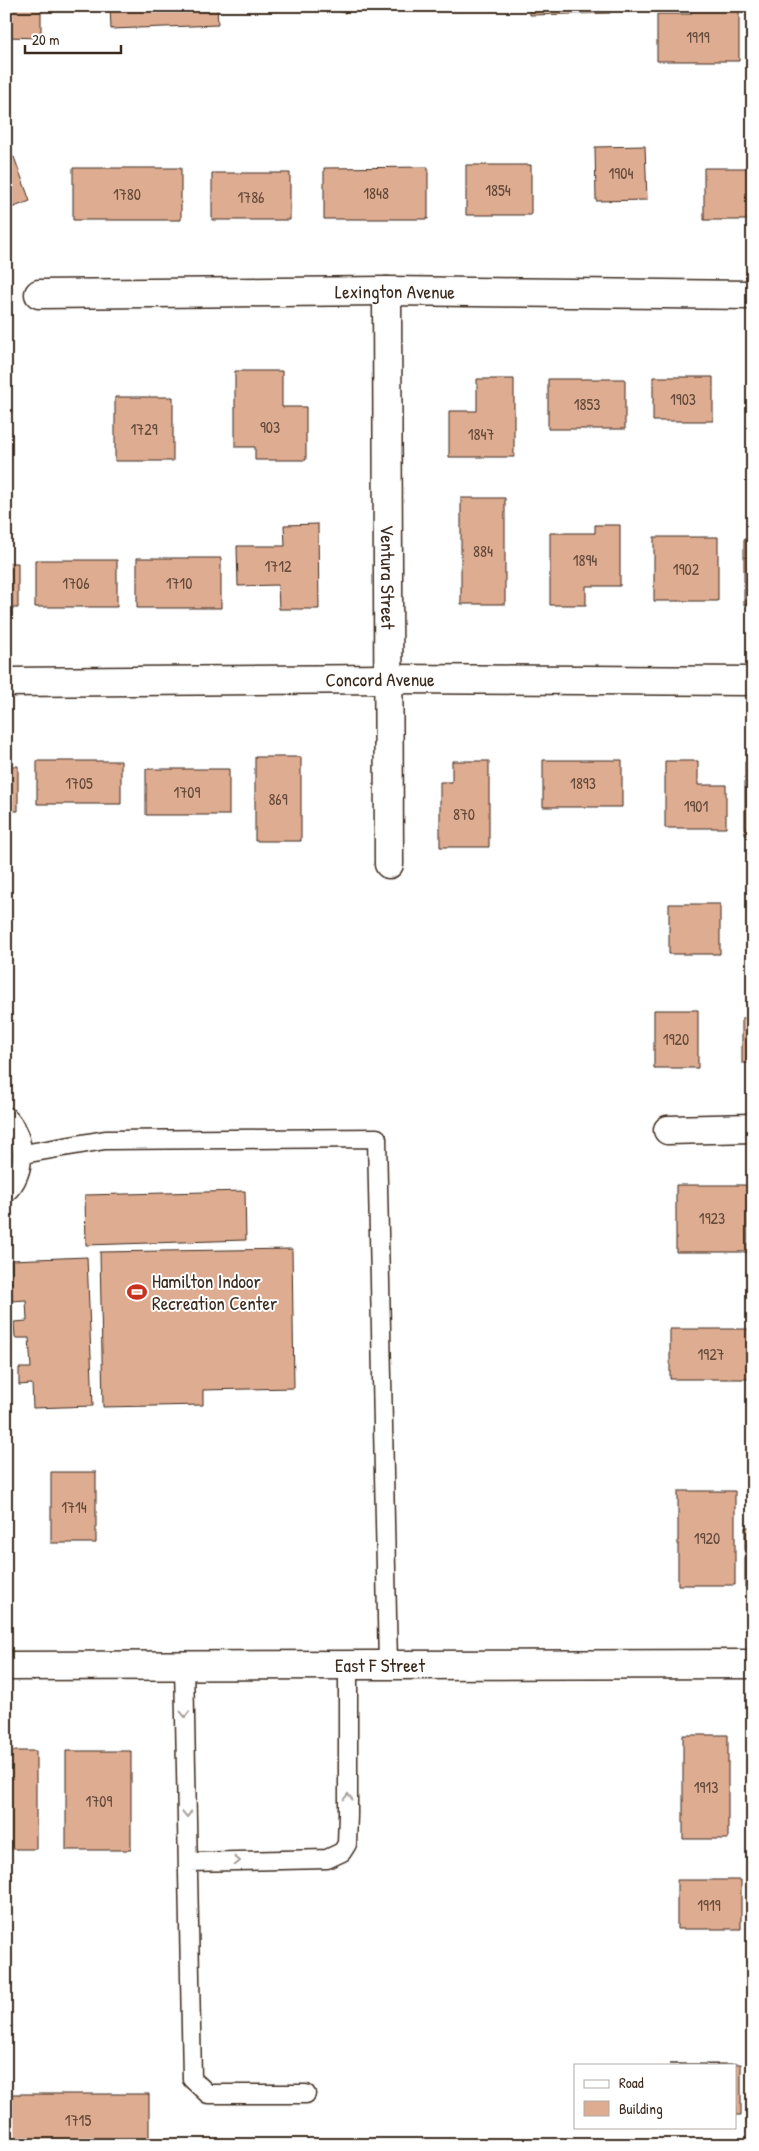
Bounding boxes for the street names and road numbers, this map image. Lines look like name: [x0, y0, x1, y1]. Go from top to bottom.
street label: Lexington Avenue: [335, 278, 456, 305]
street label: Ventura Street: [375, 525, 401, 630]
street label: Concord Avenue: [325, 666, 435, 692]
street label: East F Street: [335, 1652, 425, 1678]

